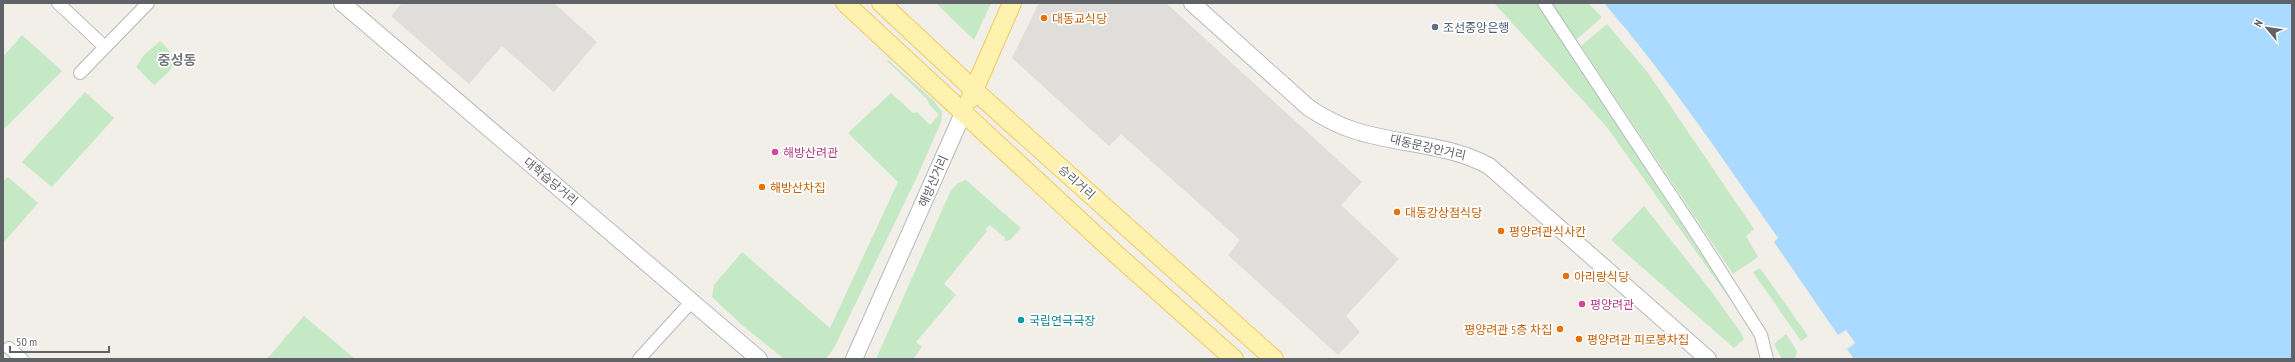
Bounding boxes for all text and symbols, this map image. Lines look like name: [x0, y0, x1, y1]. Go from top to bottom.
north arrow: [2247, 8, 2287, 48]
place label: 대동교식당: [1052, 11, 1107, 26]
marker: 대동교식당: [1039, 13, 1049, 23]
text: N: [2251, 17, 2266, 29]
place label: 조선중앙은행: [1443, 20, 1509, 35]
marker: 조선중앙은행: [1430, 22, 1440, 32]
district label: 중성동: [158, 51, 196, 69]
street label: 대동문강안거리: [1389, 131, 1467, 163]
place label: 해방산려관: [783, 145, 838, 160]
marker: 해방산려관: [770, 147, 780, 157]
street label: 해방산거리: [915, 153, 951, 209]
street label: 대학습당거리: [521, 154, 581, 208]
street label: 승리거리: [1056, 162, 1098, 202]
place label: 해방산차집: [770, 180, 825, 195]
marker: 해방산차집: [757, 182, 767, 192]
place label: 대동강상점식당: [1405, 205, 1482, 220]
marker: 대동강상점식당: [1392, 207, 1402, 217]
place label: 평양려관식사칸: [1509, 224, 1586, 239]
marker: 평양려관식사칸: [1496, 226, 1506, 236]
place label: 아리랑식당: [1574, 269, 1629, 284]
marker: 아리랑식당: [1561, 271, 1571, 281]
place label: 평양려관: [1590, 297, 1634, 312]
marker: 평양려관: [1577, 299, 1587, 309]
place label: 국립연극극장: [1029, 313, 1095, 328]
marker: 국립연극극장: [1016, 315, 1026, 325]
place label: 평양려관 5층 차집: [1464, 322, 1552, 337]
marker: 평양려관 5층 차집: [1555, 324, 1565, 334]
scale bar: [10, 328, 109, 354]
place label: 평양려관 피로봉차집: [1587, 332, 1689, 347]
text: 50 m: [16, 334, 37, 349]
marker: 평양려관 피로봉차집: [1574, 334, 1584, 344]

